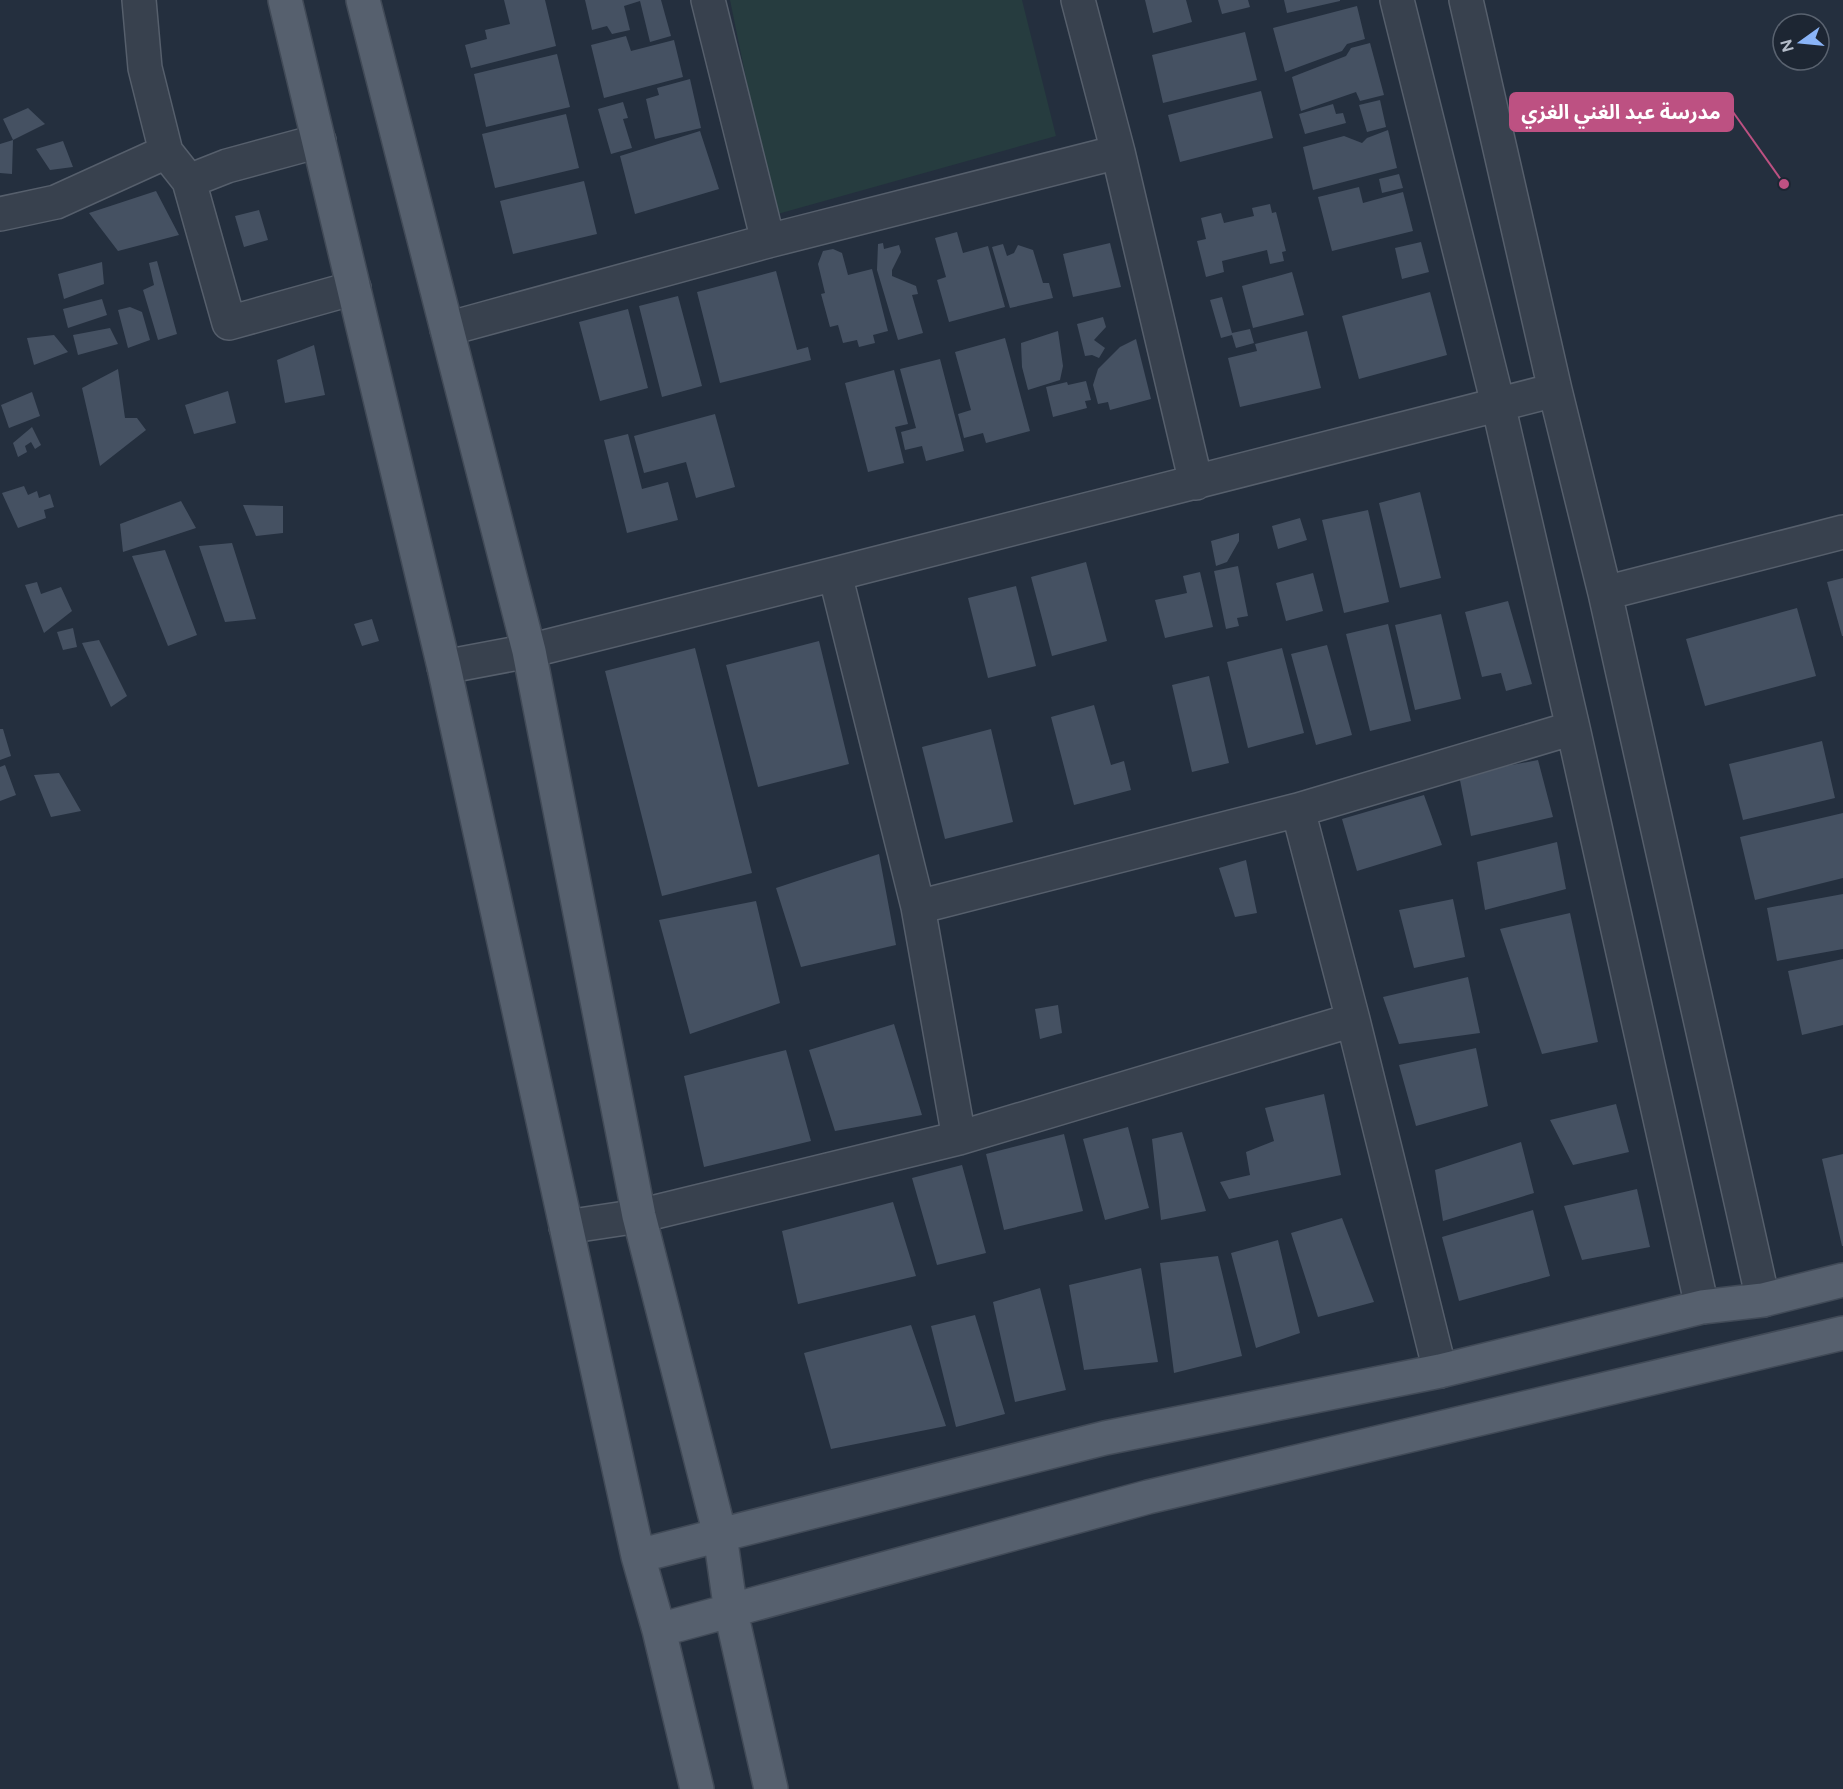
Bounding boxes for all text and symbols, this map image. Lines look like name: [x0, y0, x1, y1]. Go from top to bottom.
north arrow: [1771, 12, 1831, 72]
text: N: [1776, 37, 1798, 54]
callout: مدرسة عبد الغني الغزي: [1510, 93, 1733, 131]
text: مدرسة عبد الغني الغزي: [1521, 100, 1721, 129]

